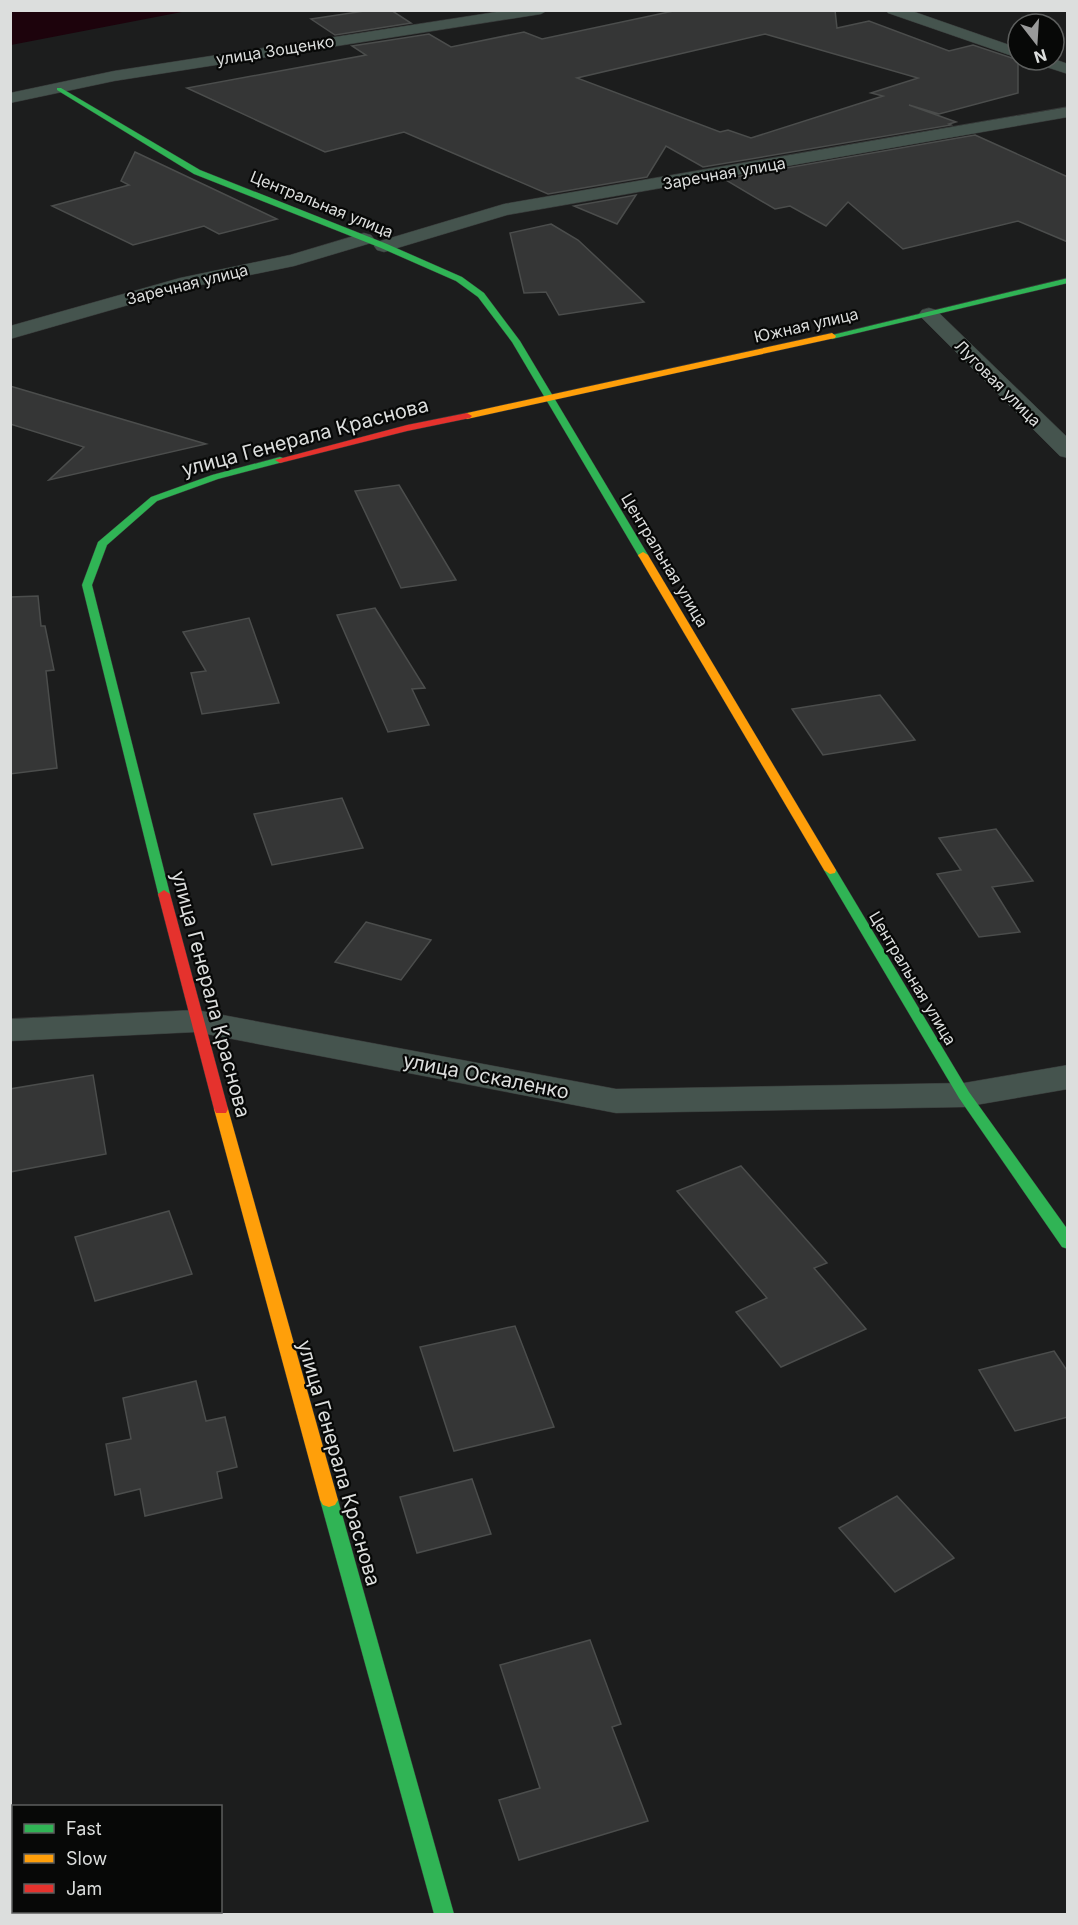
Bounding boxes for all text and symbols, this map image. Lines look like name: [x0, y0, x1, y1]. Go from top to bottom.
north arrow: [1006, 12, 1066, 72]
street label: улица Зощенко: [214, 31, 336, 69]
text: N: [1032, 45, 1049, 68]
street label: Заречная улица: [661, 152, 787, 194]
street label: Центральная улица: [248, 166, 396, 242]
street label: Заречная улица: [124, 259, 250, 309]
street label: Южная улица: [752, 303, 860, 347]
street label: Луговая улица: [951, 336, 1045, 430]
street label: улица Генерала Краснова: [179, 392, 431, 482]
street label: Центральная улица: [617, 490, 713, 630]
street label: улица Генерала Краснова: [166, 868, 256, 1120]
street label: Центральная улица: [865, 908, 961, 1048]
street label: улица Оскаленко: [401, 1048, 571, 1104]
street label: улица Генерала Краснова: [292, 1337, 386, 1589]
legend: [12, 1805, 222, 1913]
text: Fast: [66, 1818, 102, 1839]
text: Slow: [66, 1848, 107, 1869]
text: Jam: [66, 1878, 102, 1899]

